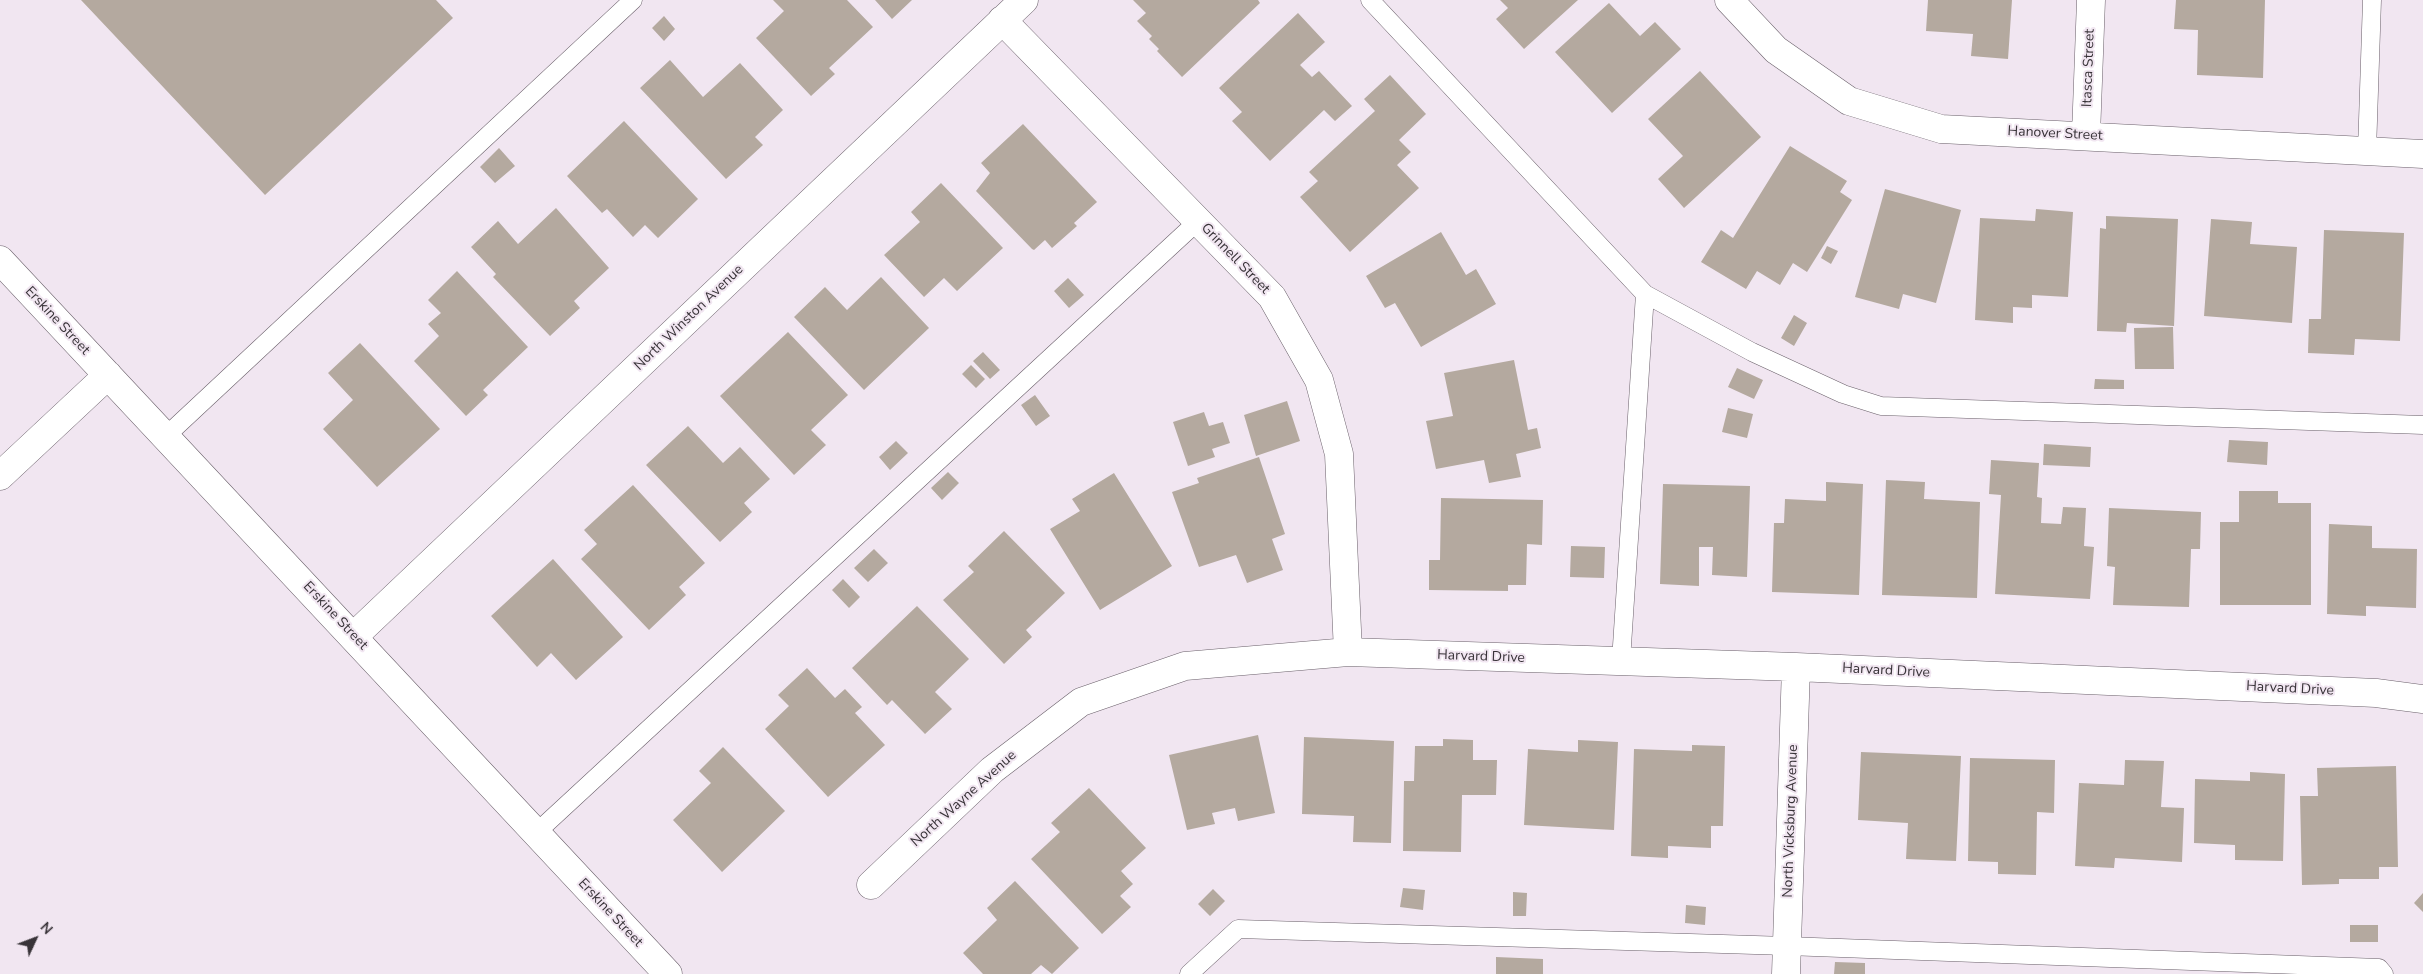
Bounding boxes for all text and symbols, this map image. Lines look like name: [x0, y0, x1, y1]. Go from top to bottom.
street label: Itasca Street: [2079, 29, 2099, 107]
street label: Hanover Street: [2007, 123, 2103, 145]
street label: Grinnell Street: [1197, 220, 1273, 298]
street label: North Winston Avenue: [631, 262, 747, 374]
street label: Erskine Street: [21, 283, 93, 359]
street label: Erskine Street: [299, 578, 371, 654]
street label: Harvard Drive: [1437, 647, 1525, 667]
street label: Harvard Drive: [1842, 660, 1930, 682]
street label: Harvard Drive: [2246, 678, 2334, 700]
street label: North Vicksburg Avenue: [1780, 744, 1802, 898]
street label: North Wayne Avenue: [908, 747, 1020, 851]
street label: Erskine Street: [574, 875, 646, 951]
north arrow: [10, 914, 60, 964]
text: N: [36, 918, 57, 939]

